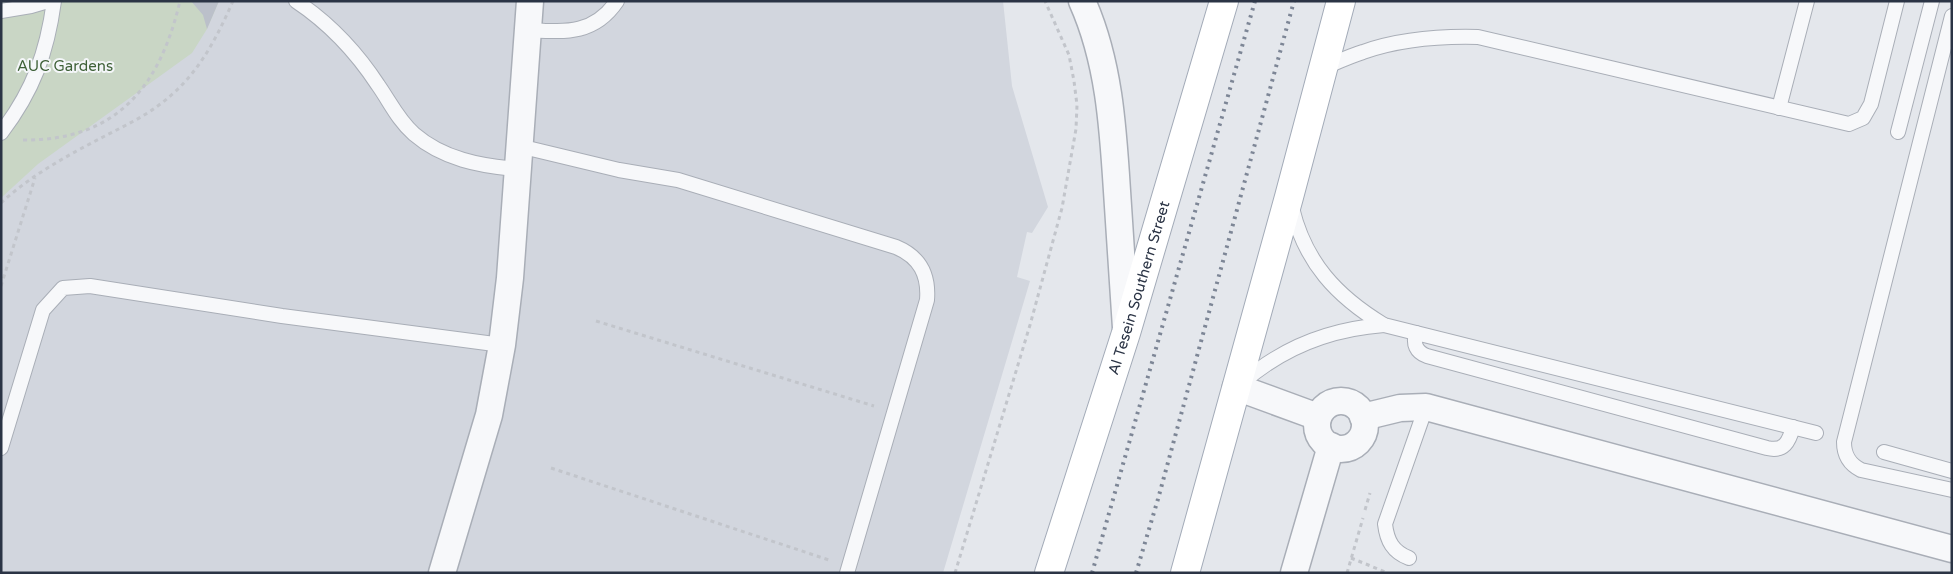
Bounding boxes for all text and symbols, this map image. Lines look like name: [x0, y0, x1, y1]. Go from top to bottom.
park label: AUC Gardens: [17, 57, 113, 75]
street label: Al Tesein Southern Street: [1104, 199, 1174, 377]

